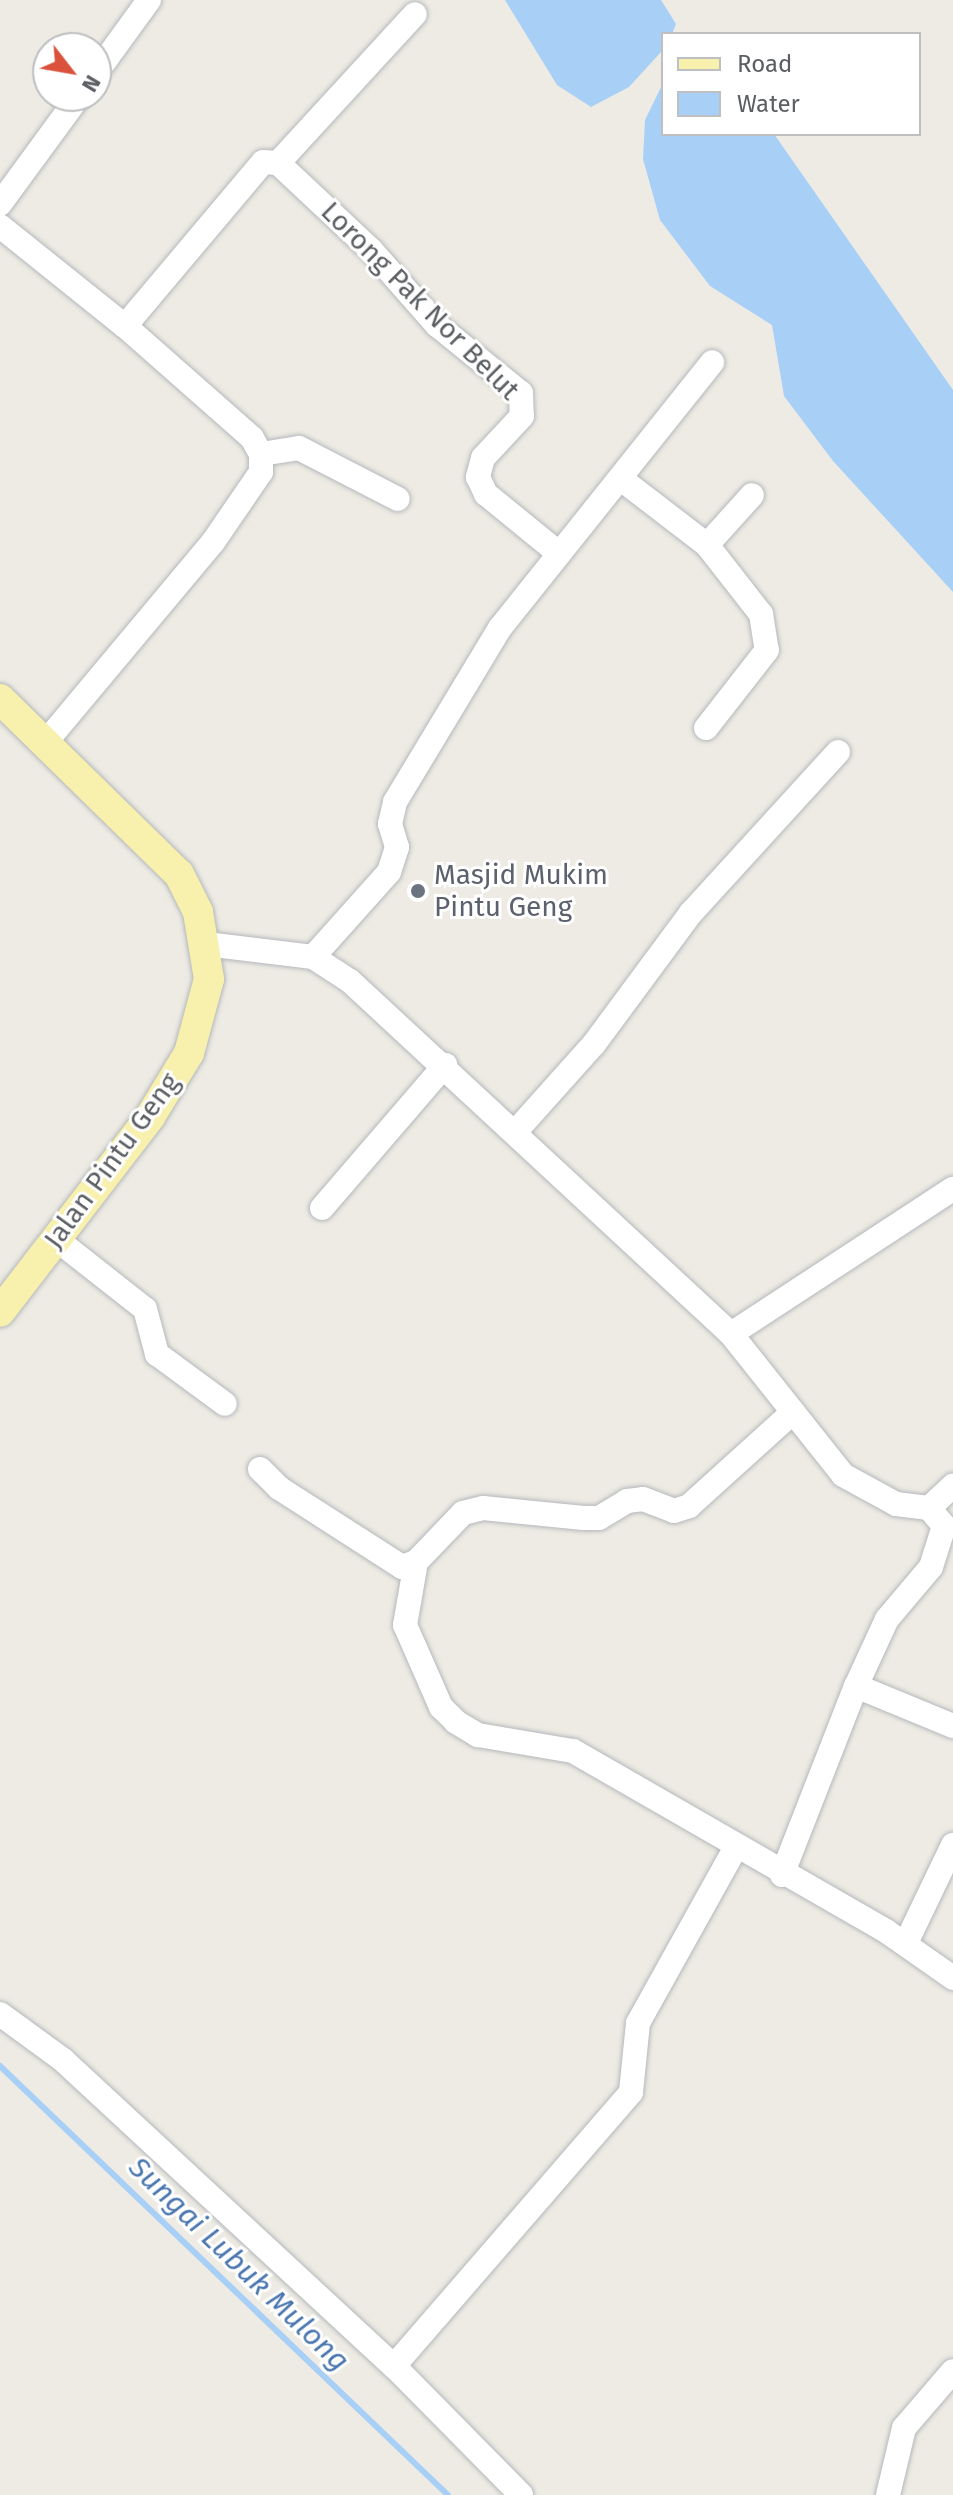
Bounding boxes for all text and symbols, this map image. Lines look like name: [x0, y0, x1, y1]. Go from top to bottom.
north arrow: [32, 32, 112, 112]
legend: [661, 32, 921, 136]
text: Road: [737, 50, 792, 78]
text: N: [76, 70, 107, 97]
text: Water: [737, 90, 800, 118]
street label: Lorong Pak Nor Belut: [314, 195, 526, 407]
place label: Masjid Mukim Pintu Geng: [434, 858, 608, 924]
marker: Masjid Mukim Pintu Geng: [409, 882, 427, 900]
street label: Jalan Pintu Geng: [37, 1067, 187, 1255]
water label: Sungai Lubuk Mulong: [121, 2149, 357, 2379]

